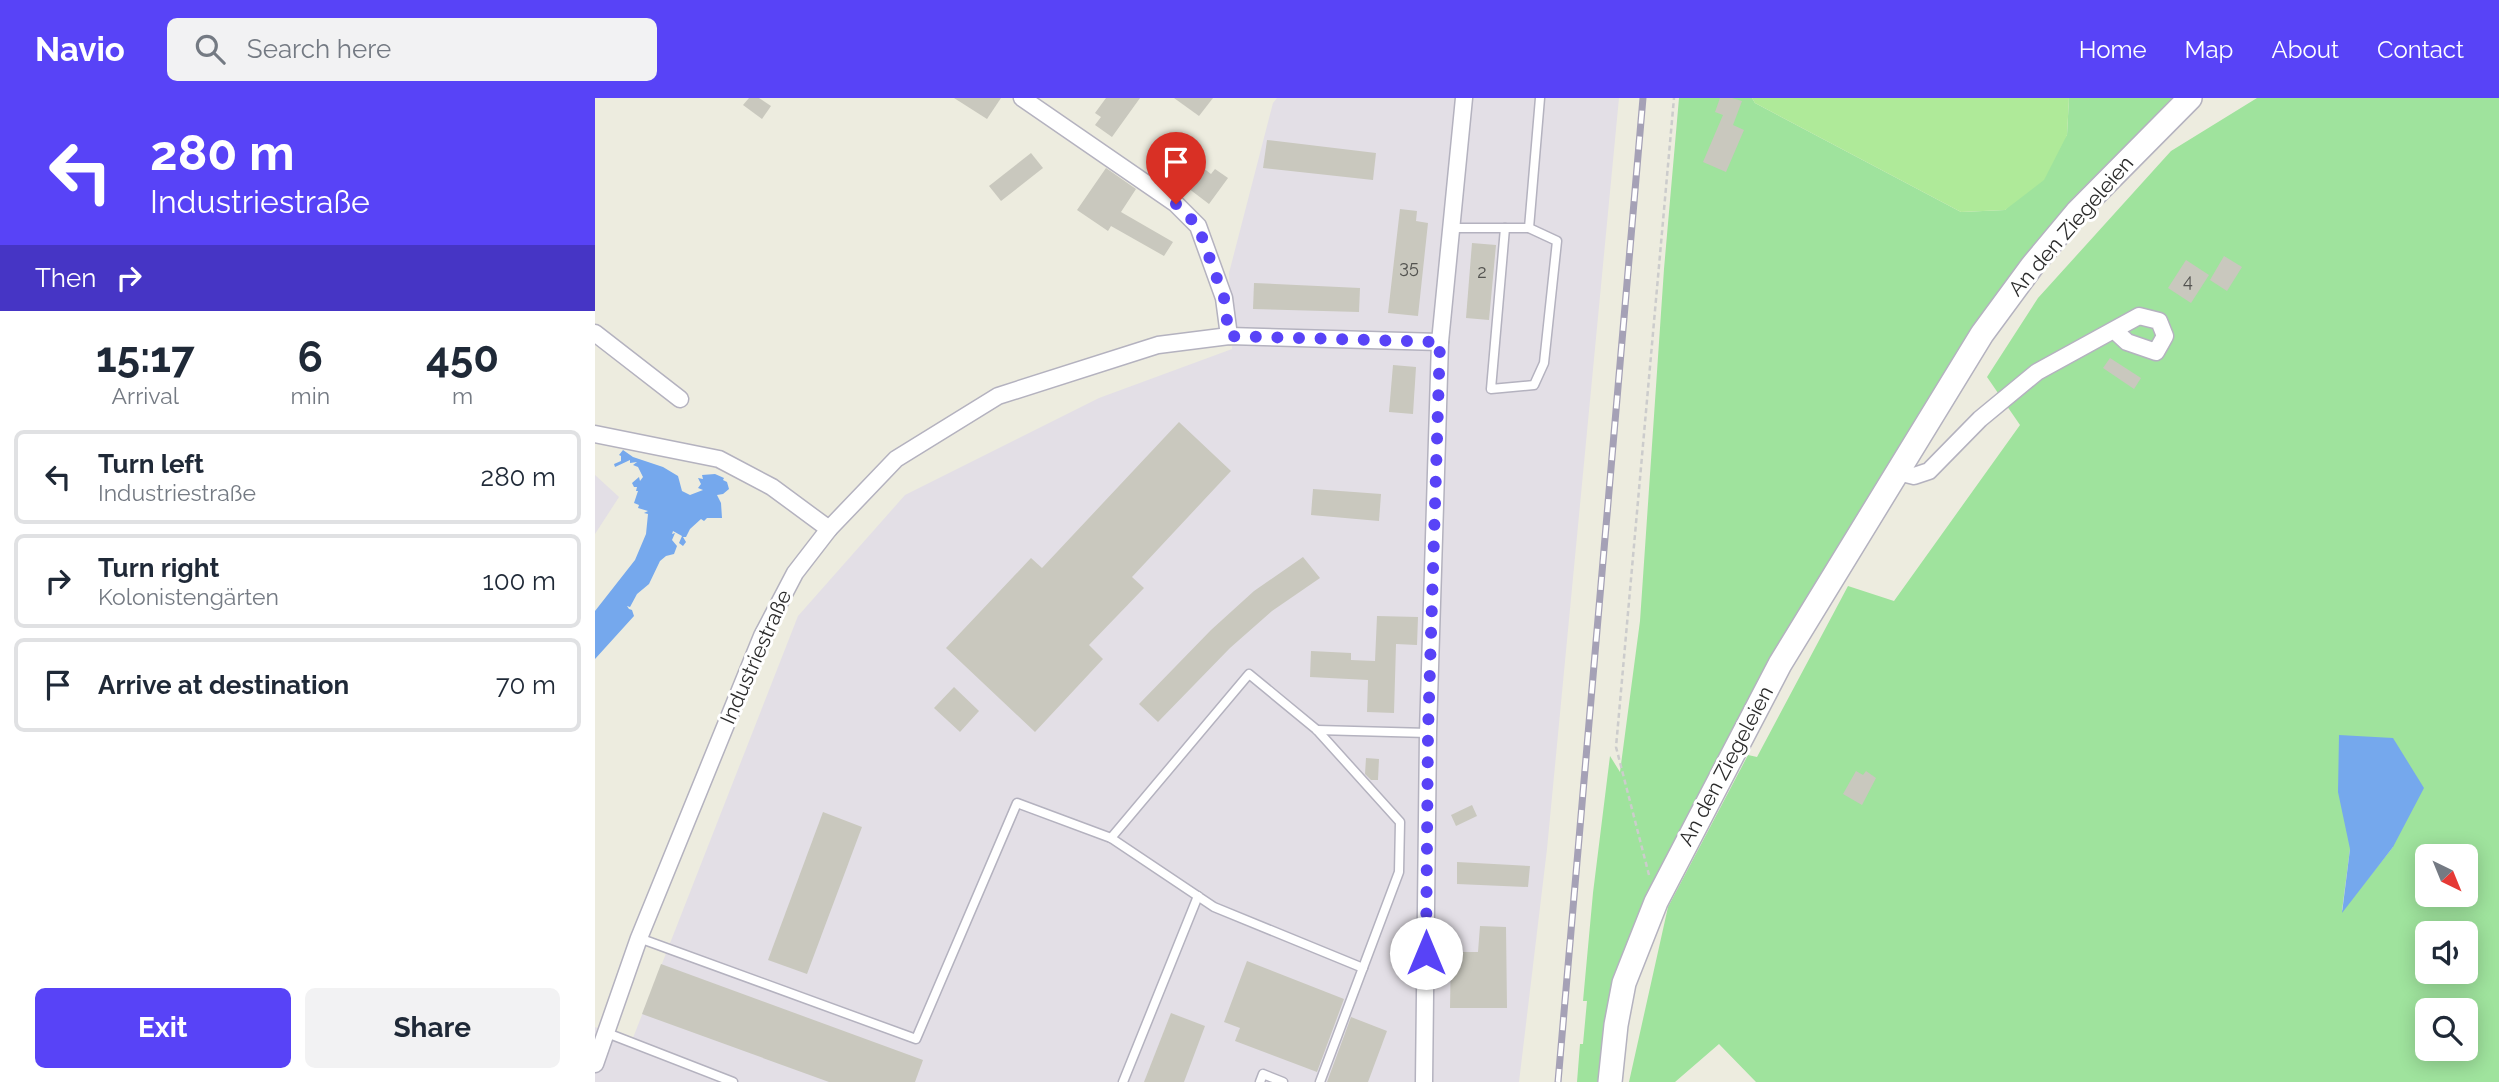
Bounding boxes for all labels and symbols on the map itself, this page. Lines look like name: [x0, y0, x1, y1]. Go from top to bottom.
pin: [1146, 132, 1206, 204]
street label: An den Ziegeleien: [2003, 151, 2138, 301]
house number: 35: [1399, 256, 1419, 277]
house number: 2: [1477, 261, 1487, 282]
house number: 4: [2183, 270, 2193, 291]
street label: Industriestraße: [715, 586, 796, 728]
street label: An den Ziegeleien: [1673, 682, 1778, 850]
north arrow: [2415, 844, 2478, 906]
position arrow: [1389, 916, 1463, 990]

